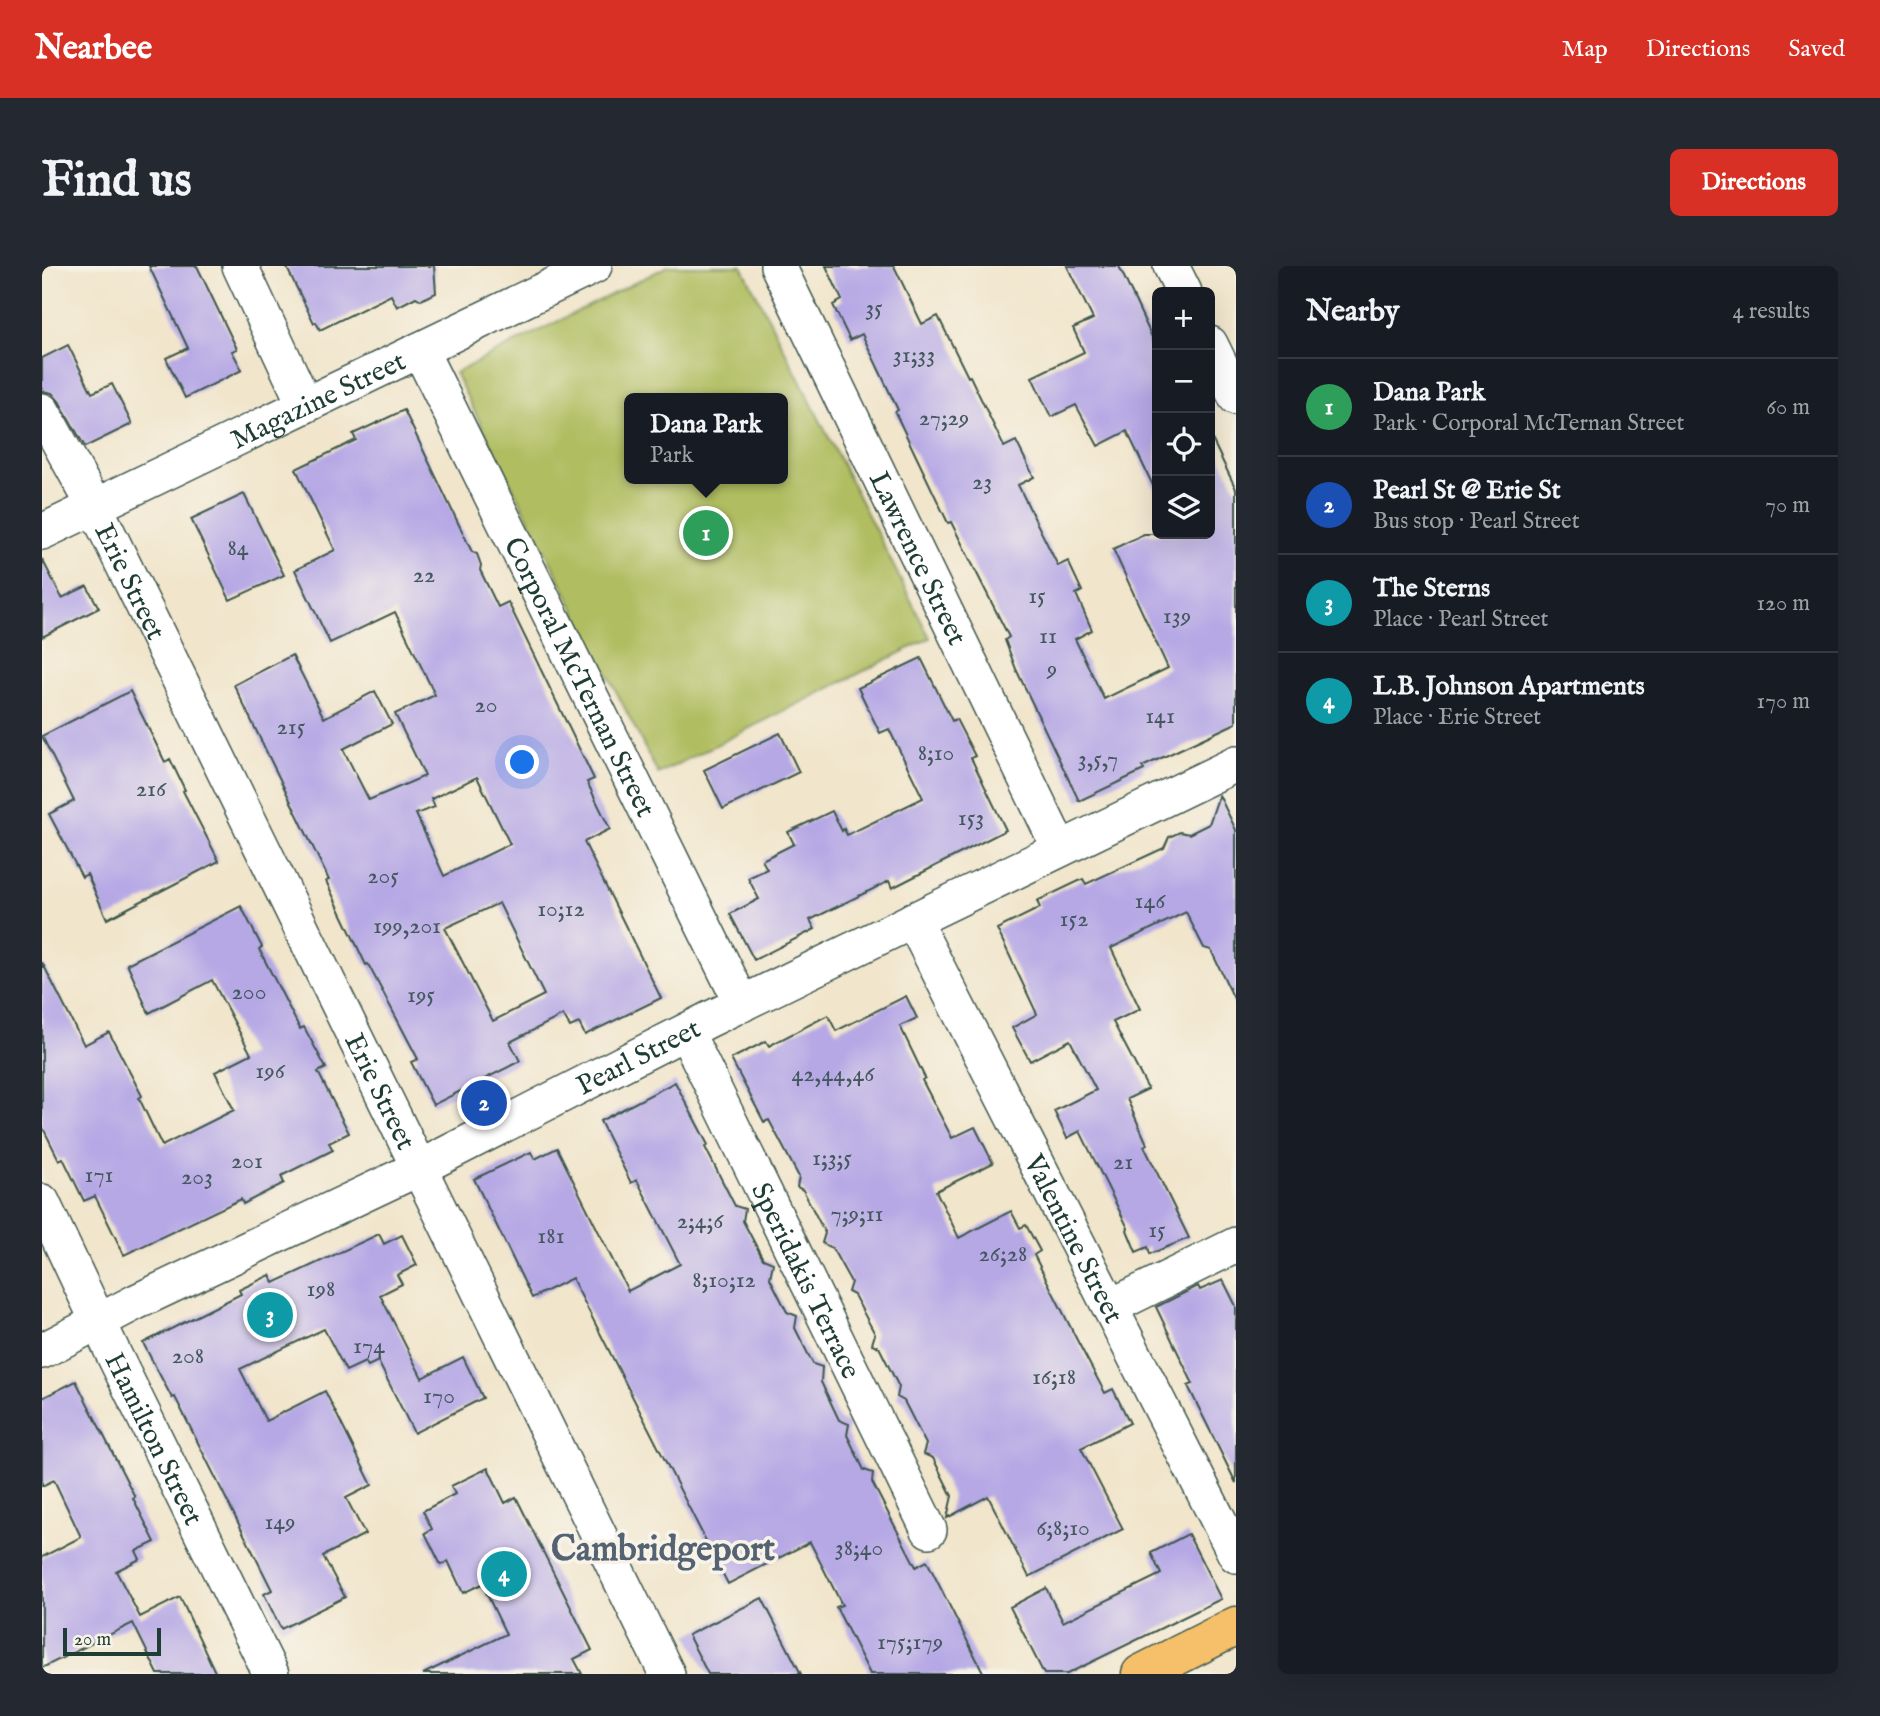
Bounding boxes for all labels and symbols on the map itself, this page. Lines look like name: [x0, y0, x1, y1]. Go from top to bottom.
house number: 35: [865, 293, 883, 324]
house number: 31;33: [893, 340, 935, 371]
street label: Magazine Street: [226, 344, 412, 458]
house number: 27;29: [919, 403, 969, 434]
street label: Lawrence Street: [860, 466, 974, 652]
house number: 23: [972, 467, 992, 498]
pin: 1: [683, 507, 729, 559]
street label: Erie Street: [86, 518, 173, 646]
street label: Corporal McTernan Street: [495, 532, 662, 824]
house number: 84: [227, 533, 249, 564]
house number: 22: [413, 560, 435, 591]
house number: 15: [1028, 581, 1046, 612]
house number: 139: [1163, 601, 1191, 632]
house number: 11: [1039, 621, 1057, 652]
house number: 9: [1046, 654, 1057, 685]
house number: 20: [474, 690, 498, 721]
house number: 141: [1145, 701, 1175, 732]
house number: 215: [277, 712, 306, 743]
house number: 8;10: [918, 738, 954, 769]
house number: 3,5,7: [1078, 744, 1118, 775]
your location: [505, 745, 539, 779]
house number: 216: [136, 774, 167, 805]
house number: 153: [958, 803, 984, 834]
house number: 205: [367, 861, 399, 892]
house number: 146: [1135, 886, 1166, 917]
house number: 10;12: [537, 894, 585, 925]
house number: 152: [1060, 904, 1088, 935]
house number: 199,201: [373, 911, 441, 942]
house number: 200: [232, 977, 266, 1008]
house number: 195: [407, 980, 435, 1011]
street label: Pearl Street: [571, 1012, 707, 1104]
street label: Erie Street: [336, 1028, 423, 1157]
house number: 196: [255, 1056, 286, 1087]
house number: 42,44,46: [791, 1059, 875, 1090]
pin: 2: [461, 1077, 507, 1129]
house number: 1;3;5: [812, 1143, 852, 1174]
house number: 201: [231, 1146, 263, 1177]
house number: 21: [1113, 1147, 1133, 1178]
street label: Valentine Street: [1015, 1148, 1130, 1330]
house number: 171: [84, 1160, 114, 1191]
house number: 203: [181, 1162, 213, 1193]
street label: Speridakis Terrace: [742, 1177, 867, 1385]
house number: 7;9;11: [830, 1199, 884, 1230]
house number: 2;4;6: [677, 1206, 724, 1237]
house number: 15: [1148, 1215, 1166, 1246]
house number: 181: [537, 1221, 565, 1252]
house number: 26;28: [979, 1239, 1027, 1270]
house number: 8;10;12: [692, 1265, 756, 1296]
house number: 198: [307, 1274, 335, 1305]
pin: 3: [247, 1289, 293, 1341]
house number: 174: [353, 1331, 385, 1362]
house number: 208: [172, 1341, 204, 1372]
street label: Hamilton Street: [96, 1347, 210, 1532]
house number: 16;18: [1032, 1362, 1076, 1393]
house number: 170: [423, 1381, 455, 1412]
house number: 149: [264, 1507, 296, 1538]
house number: 6;8;10: [1036, 1513, 1090, 1544]
district label: Cambridgeport: [551, 1528, 775, 1573]
house number: 38;40: [835, 1533, 883, 1564]
pin: 4: [481, 1548, 527, 1600]
scale bar: [63, 1625, 161, 1657]
house number: 175;179: [877, 1627, 943, 1658]

